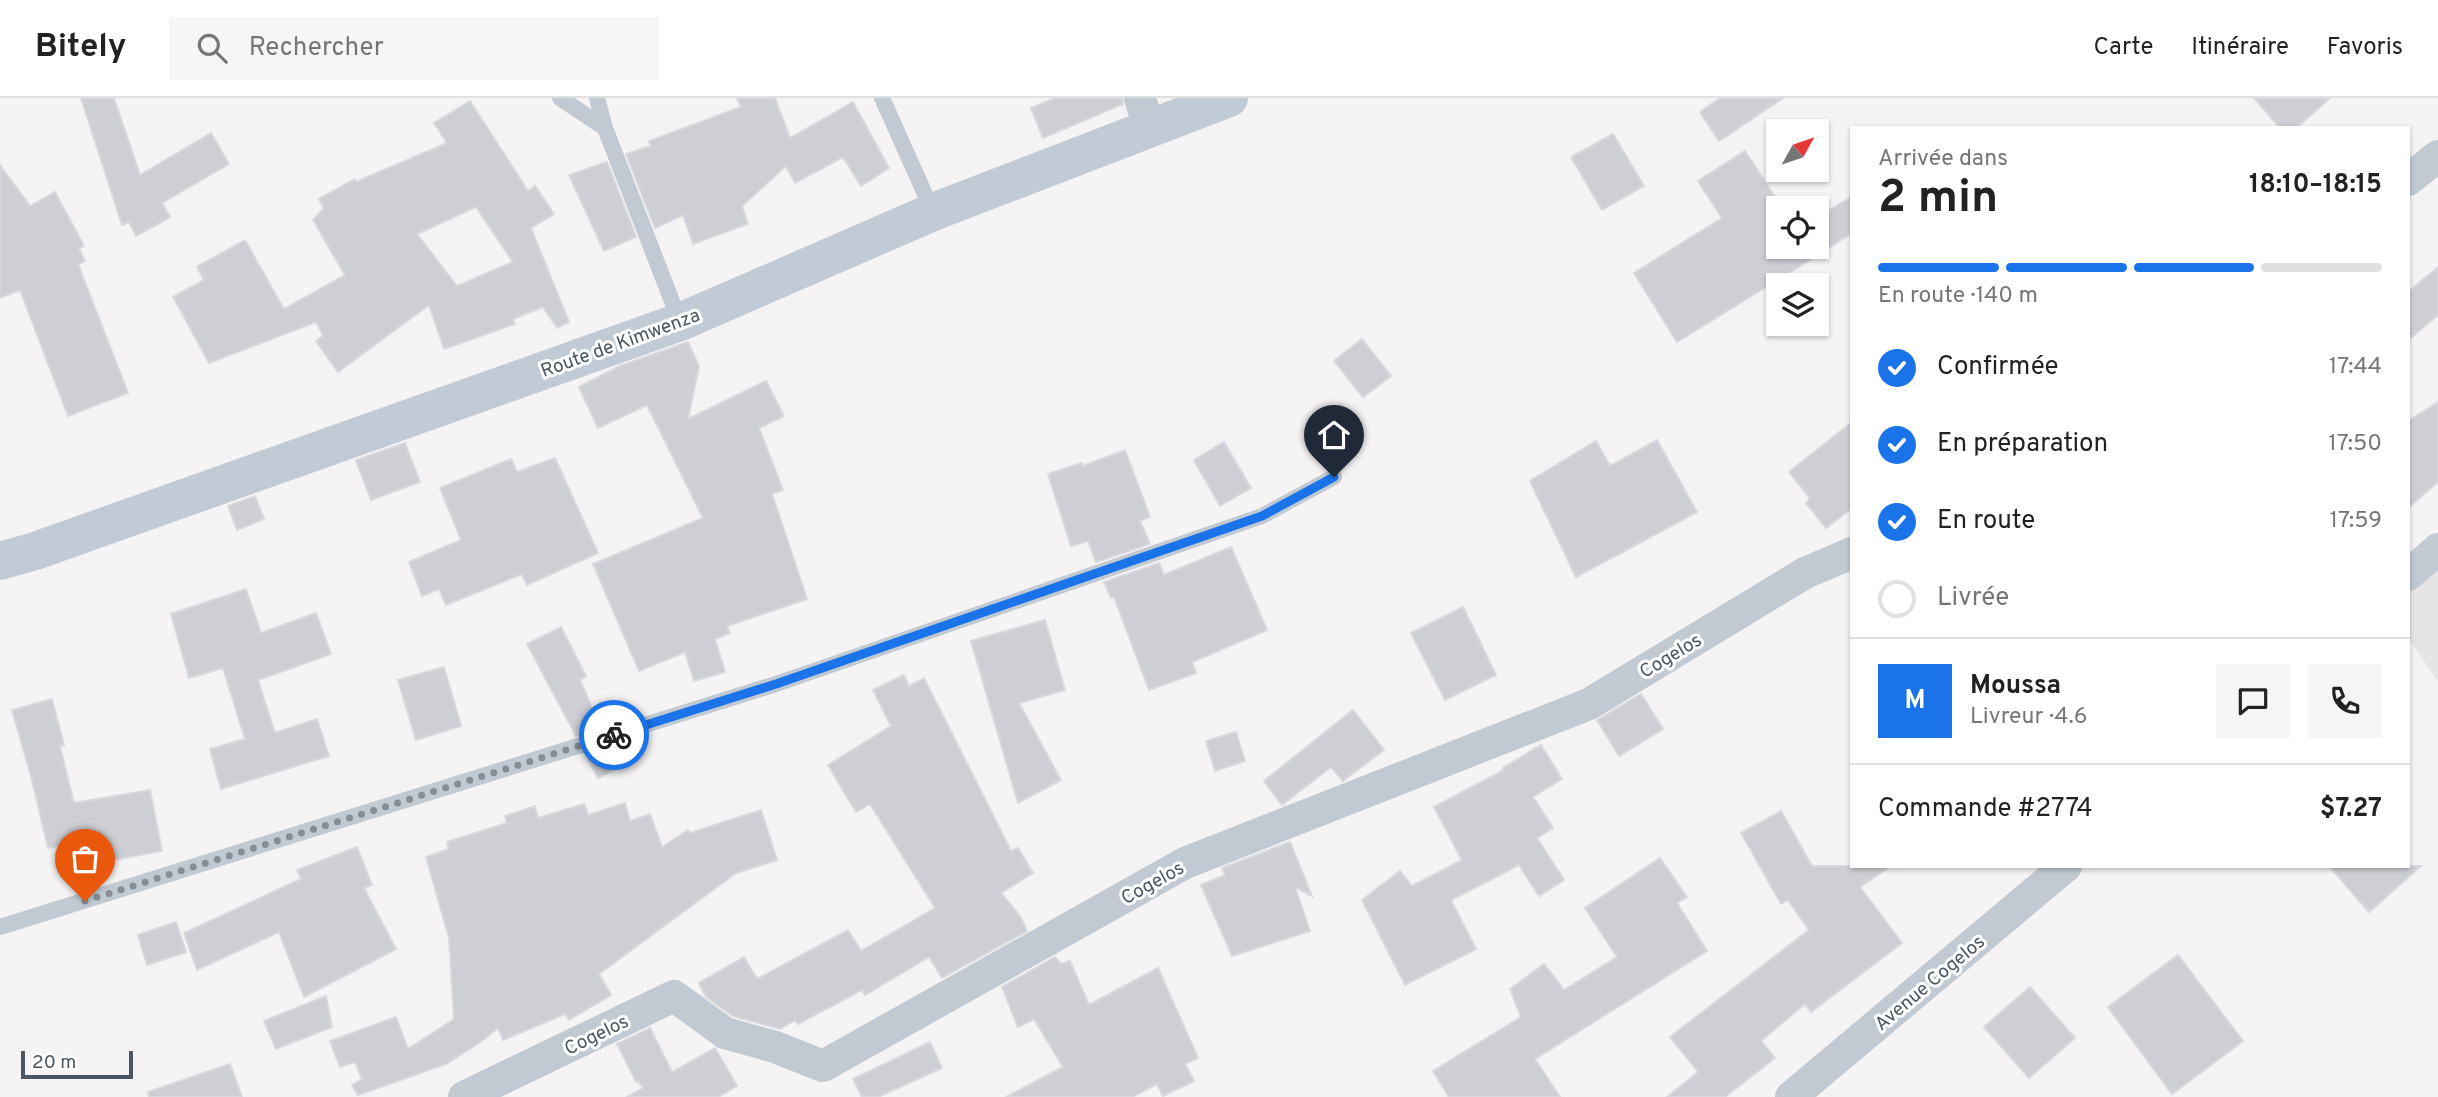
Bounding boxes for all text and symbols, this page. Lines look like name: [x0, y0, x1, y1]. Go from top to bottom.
search box: [169, 17, 659, 80]
text: Bitely: [35, 27, 127, 69]
icon: search: [193, 29, 231, 67]
text: Rechercher: [249, 32, 384, 65]
text: Carte: [2093, 33, 2153, 63]
text: Itinéraire: [2191, 33, 2289, 63]
text: Favoris: [2327, 33, 2403, 63]
north arrow: [1766, 119, 1829, 182]
map controls: [1766, 119, 1829, 336]
text: Arrivée dans: [1878, 145, 2008, 174]
text: 18:10–18:15: [2249, 169, 2382, 202]
text: 2 min: [1878, 170, 1998, 229]
button: locate: [1766, 196, 1829, 259]
button: layers: [1766, 273, 1829, 336]
text: En route · 140 m: [1878, 282, 2038, 311]
street label: Route de Kimwenza: [538, 304, 704, 384]
icon: check: [1878, 349, 1916, 387]
text: Confirmée: [1937, 351, 2059, 384]
text: 17:44: [2329, 353, 2382, 382]
pin: [1304, 405, 1364, 477]
icon: home: [1315, 416, 1353, 454]
icon: check: [1878, 426, 1916, 464]
text: En préparation: [1937, 428, 2108, 461]
text: 17:50: [2328, 430, 2382, 459]
icon: check: [1878, 503, 1916, 541]
text: En route: [1937, 505, 2035, 538]
text: 17:59: [2329, 507, 2382, 536]
text: Livrée: [1937, 582, 2009, 615]
street label: Cogelos: [1636, 629, 1707, 685]
button: chat: [2216, 664, 2290, 738]
button: phone: [2308, 664, 2382, 738]
text: Moussa: [1970, 670, 2061, 703]
text: M: [1904, 685, 1926, 718]
courier: [579, 700, 649, 770]
text: Livreur · 4.6: [1970, 703, 2087, 732]
icon: bike: [595, 716, 633, 754]
text: Commande #2774: [1878, 793, 2093, 826]
text: $7.27: [2320, 793, 2382, 826]
pin: [55, 829, 115, 901]
icon: bag: [66, 840, 104, 878]
street label: Cogelos: [1117, 857, 1189, 911]
street label: Avenue Cogelos: [1870, 930, 1990, 1037]
street label: Cogelos: [561, 1010, 633, 1062]
scale bar: [21, 1048, 133, 1080]
text: 20 m: [32, 1051, 76, 1075]

